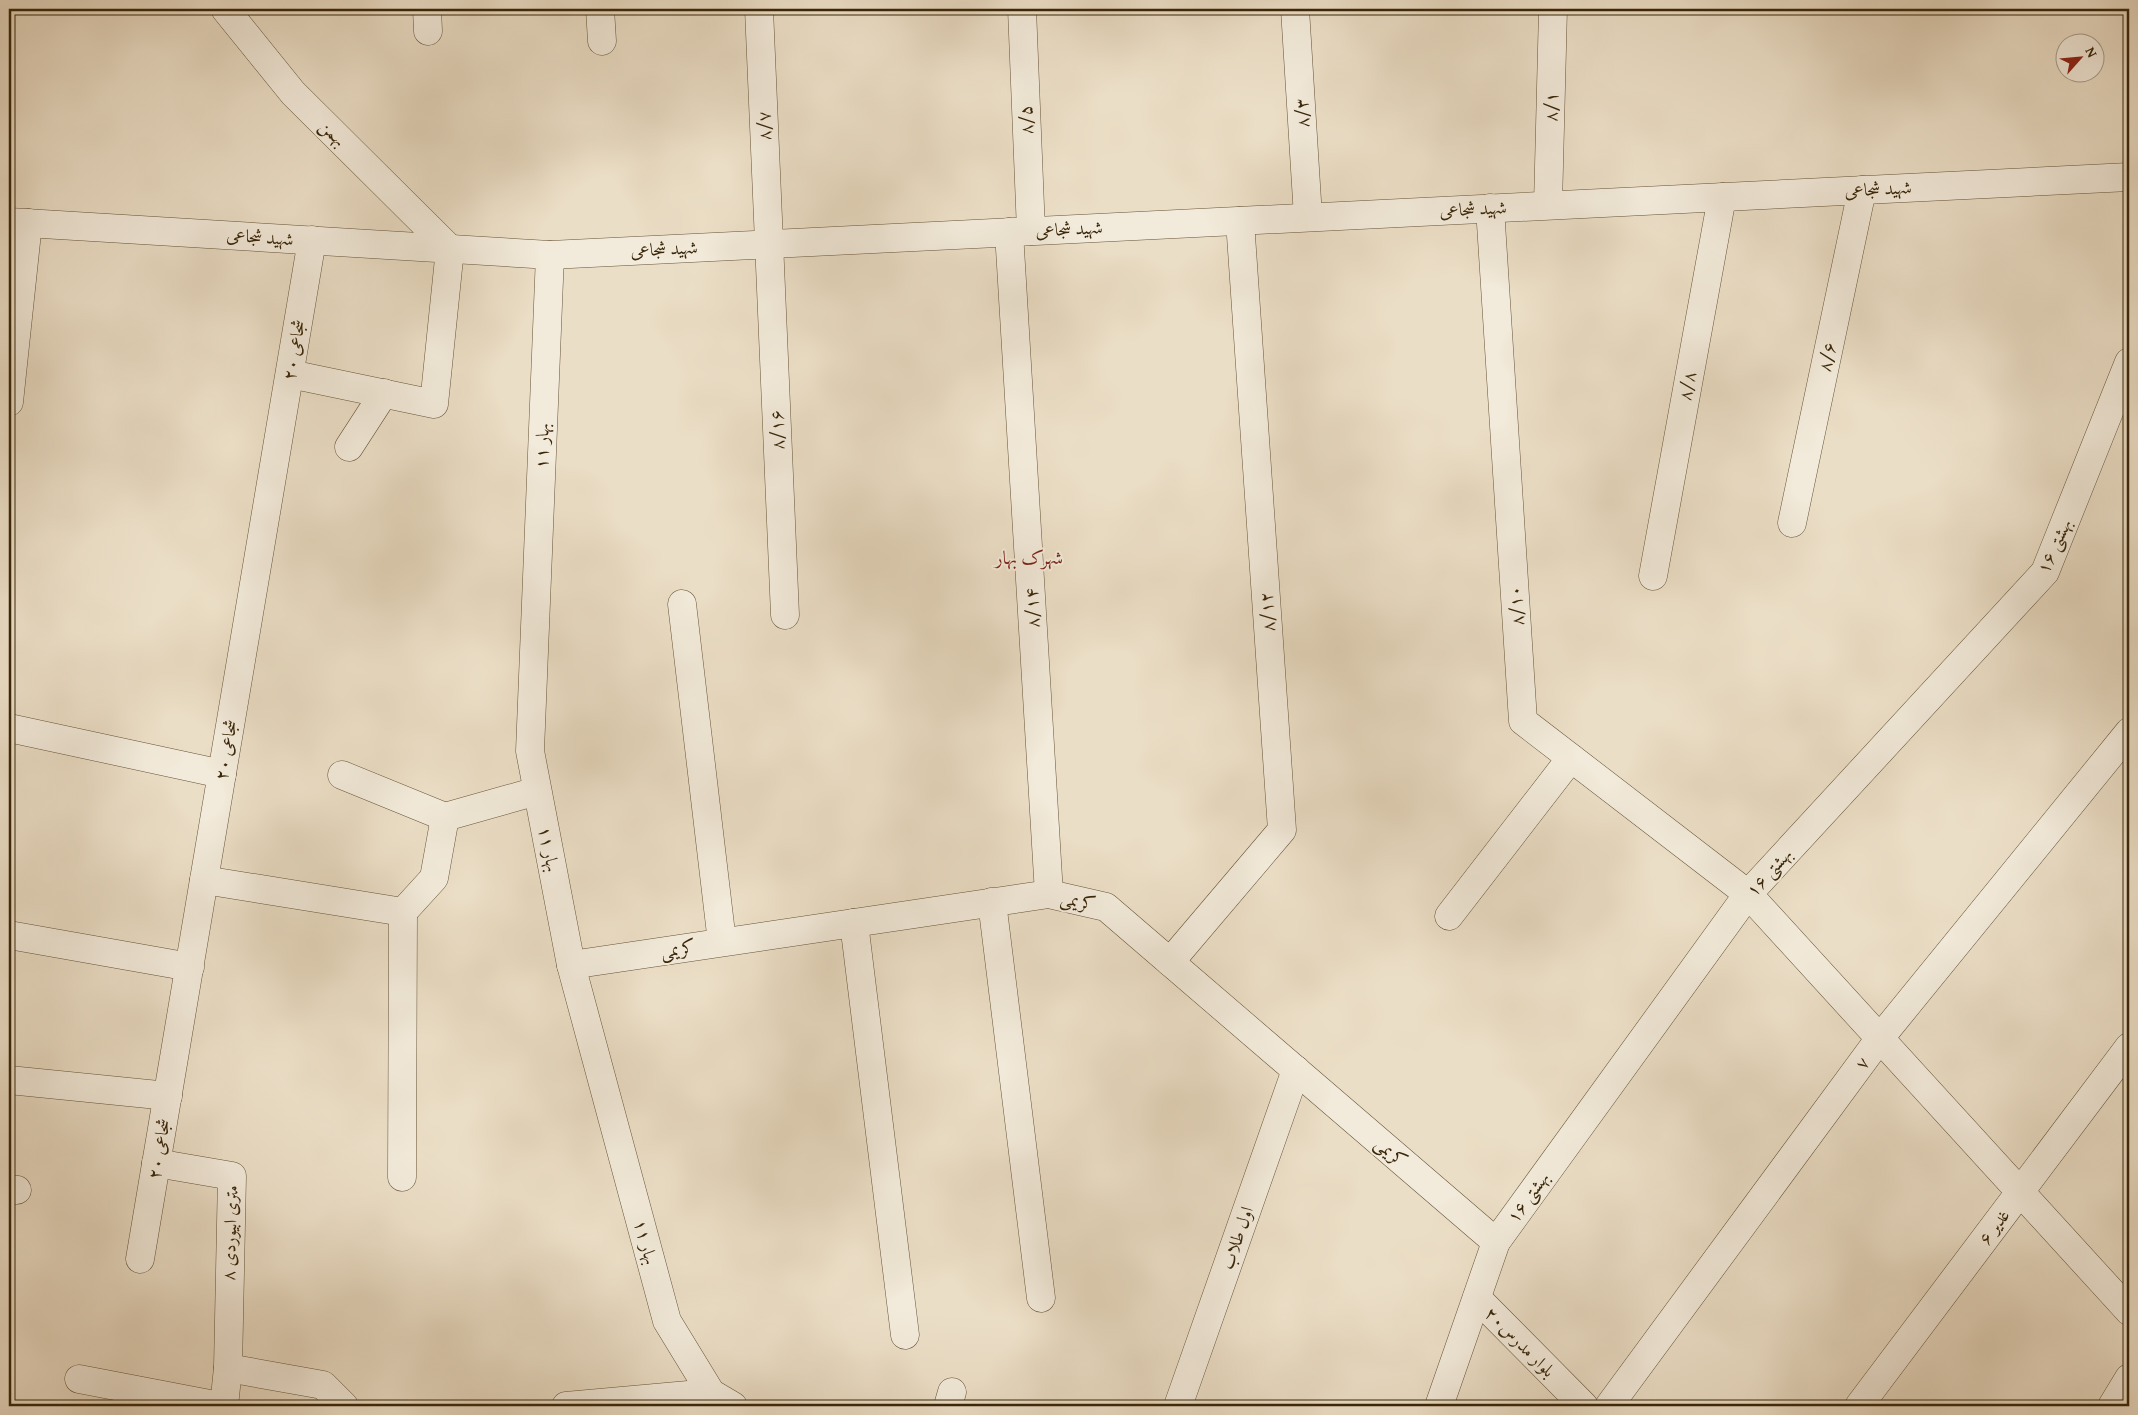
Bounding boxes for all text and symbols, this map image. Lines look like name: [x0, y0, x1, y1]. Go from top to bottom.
north arrow: [2056, 32, 2106, 82]
text: N: [2081, 43, 2103, 61]
street label: ۸/۱: [1537, 92, 1564, 122]
street label: ۸/۳: [1287, 98, 1316, 128]
street label: ۸/۵: [1011, 105, 1040, 135]
street label: ۸/۷: [749, 111, 778, 141]
street label: بهمن: [314, 113, 353, 152]
street label: شهید شجاعی: [1844, 173, 1912, 204]
street label: شهید شجاعی: [1439, 193, 1507, 224]
street label: شهید شجاعی: [1035, 213, 1103, 244]
street label: شهید شجاعی: [226, 221, 295, 252]
street label: شهید شجاعی: [630, 233, 698, 264]
street label: شجاعی ۲۰: [275, 318, 312, 382]
street label: ۸/۶: [1810, 340, 1843, 374]
street label: ۸/۸: [1671, 369, 1702, 403]
street label: ۸/۱۶: [762, 410, 791, 451]
street label: بهار ۱۱: [527, 423, 556, 469]
street label: ۱۶ بهشتی: [2029, 514, 2078, 578]
district label: شهرک بهار: [993, 543, 1063, 571]
street label: ۸/۱۰: [1501, 585, 1530, 627]
street label: ۸/۱۴: [1017, 587, 1046, 629]
street label: ۸/۱۲: [1252, 591, 1281, 633]
street label: شجاعی ۲۰: [207, 718, 244, 782]
street label: بهار ۱۱: [532, 824, 567, 874]
street label: ۱۶ بهشتی: [1739, 841, 1798, 902]
street label: کریمی: [1058, 883, 1098, 918]
street label: کریمی: [658, 932, 697, 965]
street label: ۷: [1848, 1051, 1876, 1075]
street label: شجاعی ۲۰: [140, 1117, 177, 1181]
street label: کریمی: [1369, 1130, 1413, 1173]
street label: ۱۶ بهشتی: [1500, 1165, 1556, 1228]
street label: ۸ متری ابیوردی: [214, 1185, 245, 1281]
street label: اول طلاب: [1213, 1203, 1260, 1273]
street label: غدیر ۶: [1971, 1203, 2016, 1250]
street label: بهار ۱۱: [628, 1216, 665, 1268]
street label: بلوار مدرس۲۰: [1479, 1300, 1562, 1383]

